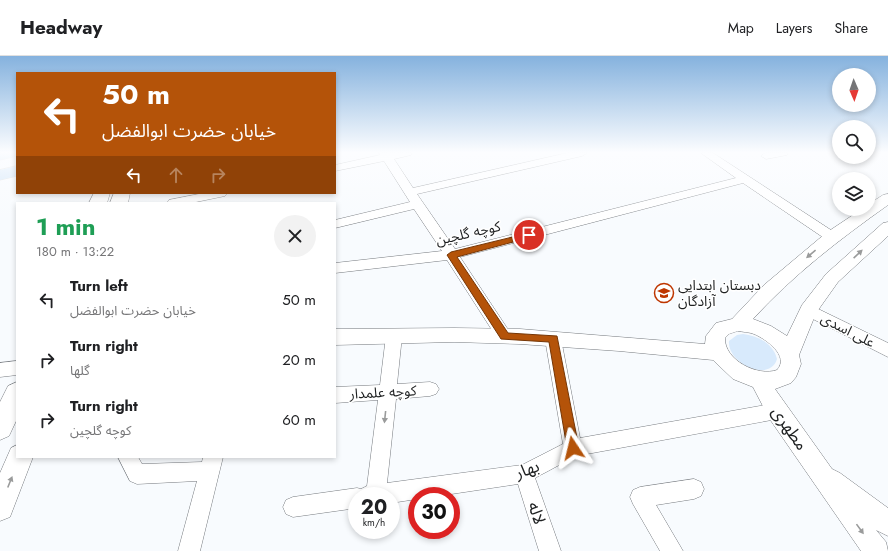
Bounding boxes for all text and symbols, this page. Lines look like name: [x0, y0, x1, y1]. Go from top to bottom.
text: Headway: [20, 14, 102, 41]
text: Map: [728, 18, 754, 38]
text: Layers: [776, 18, 812, 38]
text: Share: [834, 18, 868, 38]
north arrow: [832, 68, 876, 112]
map controls: [832, 68, 876, 216]
text: 50 m: [102, 74, 170, 115]
icon: left: [36, 88, 88, 140]
text: خیابان حضرت ابوالفضل: [102, 118, 276, 144]
button: search: [832, 120, 876, 164]
icon: left: [123, 164, 145, 186]
icon: ahead: [165, 164, 187, 186]
icon: right: [207, 164, 229, 186]
button: layers: [832, 172, 876, 216]
text: 1 min: [36, 209, 96, 244]
button: close: [274, 215, 316, 257]
street label: کوچه گلچین: [434, 216, 503, 250]
pin: [512, 218, 546, 252]
icon: arrive: [518, 224, 540, 246]
text: 180 m · 13:22: [36, 242, 114, 261]
one-way arrow: [853, 249, 863, 259]
one-way arrow: [806, 250, 817, 259]
text: Turn left: [70, 275, 128, 297]
place label: دبستان ابتدایی آزادگان: [678, 275, 761, 311]
school or university icon: دبستان ابتدایی آزادگان: [653, 282, 675, 304]
icon: left: [36, 289, 58, 311]
text: 50 m: [282, 289, 316, 311]
text: خیابان حضرت ابوالفضل: [70, 301, 196, 320]
street label: علی اسدی: [818, 308, 878, 352]
text: Turn right: [70, 335, 138, 357]
icon: right: [36, 349, 58, 371]
text: 20 m: [282, 349, 316, 371]
text: گلها: [70, 361, 90, 380]
street label: کوچه علمدار: [348, 380, 417, 404]
text: Turn right: [70, 395, 138, 417]
street label: مطهری: [766, 401, 814, 455]
icon: right: [36, 409, 58, 431]
text: 60 m: [282, 409, 316, 431]
one-way arrow: [382, 411, 388, 423]
text: کوچه گلچین: [70, 421, 131, 440]
position arrow: [552, 427, 594, 469]
street label: بهار: [510, 454, 543, 485]
one-way arrow: [8, 475, 14, 487]
speed limit sign: 30: [408, 487, 460, 539]
text: 20: [361, 493, 387, 522]
street label: لاله: [522, 498, 552, 528]
text: km/h: [363, 515, 385, 530]
one-way arrow: [856, 524, 864, 534]

